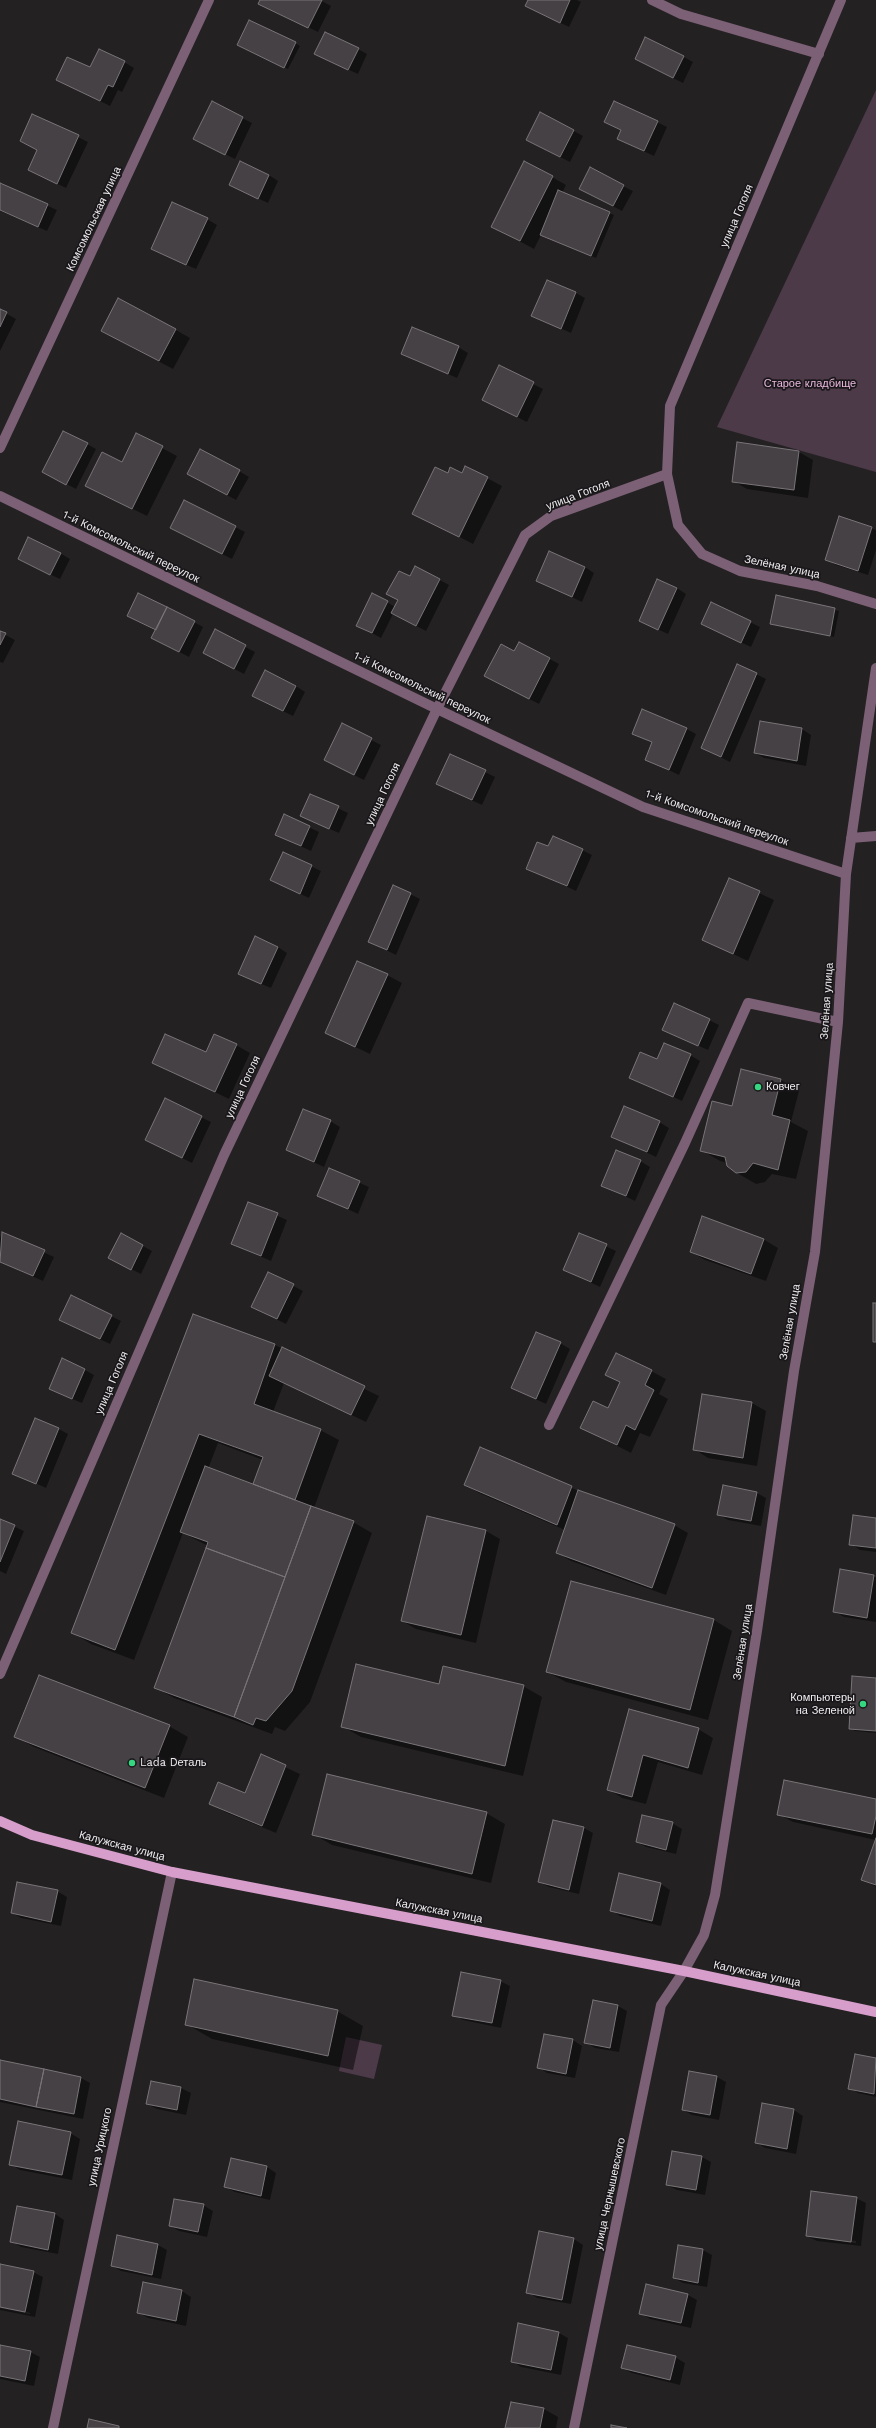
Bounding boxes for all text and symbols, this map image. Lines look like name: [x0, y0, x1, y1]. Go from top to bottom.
street label: Комсомольская улица: [64, 165, 124, 273]
street label: улица Гоголя: [718, 182, 756, 250]
park label: Старое кладбище: [764, 377, 856, 391]
street label: улица Гоголя: [544, 477, 612, 513]
street label: 1-й Комсомольский переулок: [60, 508, 202, 586]
street label: Зелёная улица: [743, 553, 821, 581]
street label: 1-й Комсомольский переулок: [351, 649, 493, 727]
street label: улица Гоголя: [363, 761, 403, 827]
street label: 1-й Комсомольский переулок: [644, 787, 790, 849]
street label: Зелёная улица: [818, 962, 836, 1040]
street label: улица Гоголя: [223, 1054, 263, 1120]
place label: Ковчег: [766, 1080, 800, 1094]
marker: Ковчег: [753, 1082, 763, 1092]
street label: Зелёная улица: [777, 1283, 803, 1361]
street label: улица Гоголя: [93, 1349, 131, 1417]
street label: Зелёная улица: [730, 1603, 756, 1681]
place label: Компьютеры на Зеленой: [790, 1691, 855, 1717]
marker: Компьютеры на Зеленой: [858, 1699, 868, 1709]
place label: Lada Dеталь: [140, 1756, 207, 1770]
marker: Lada Dеталь: [127, 1758, 137, 1768]
street label: Калужская улица: [78, 1828, 166, 1864]
street label: Калужская улица: [394, 1896, 484, 1926]
street label: Калужская улица: [712, 1958, 802, 1990]
street label: улица Урицкого: [85, 2107, 115, 2187]
street label: улица Чернышевского: [592, 2137, 628, 2251]

